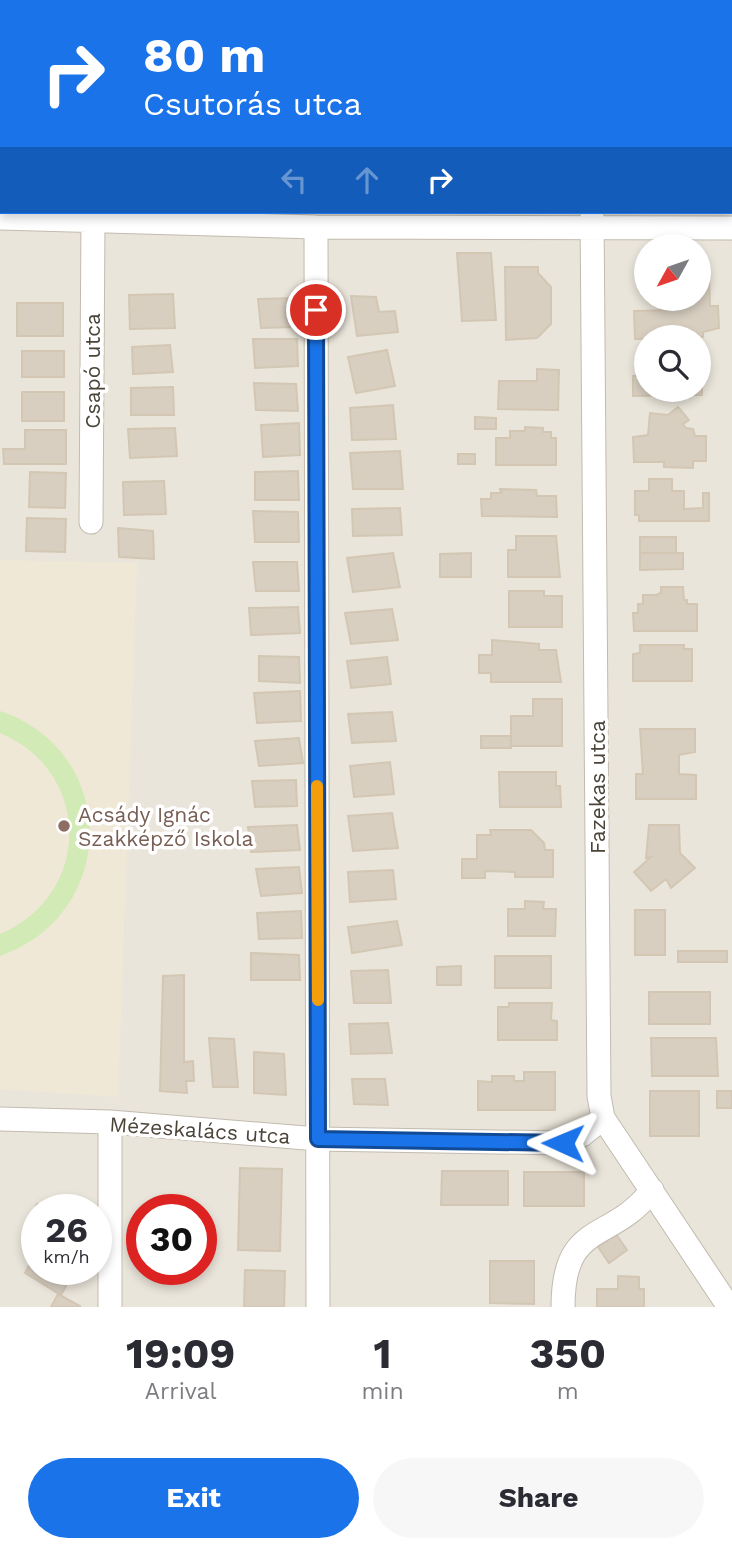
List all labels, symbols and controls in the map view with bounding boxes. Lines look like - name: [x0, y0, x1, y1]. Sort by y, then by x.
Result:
- text: 80 m: [143, 26, 265, 84]
- icon: right: [28, 28, 119, 119]
- text: Csutorás utca: [143, 85, 362, 123]
- icon: left: [275, 161, 313, 199]
- icon: ahead: [348, 161, 386, 199]
- icon: right: [421, 161, 459, 199]
- north arrow: [634, 234, 710, 312]
- map controls: [634, 234, 711, 402]
- pin: [286, 280, 346, 340]
- icon: arrive: [297, 291, 335, 329]
- street label: Csapó utca: [80, 313, 105, 429]
- button: search: [634, 325, 711, 402]
- street label: Fazekas utca: [585, 720, 610, 854]
- place label: Acsády Ignác Szakképző Iskola: [78, 802, 253, 851]
- marker: Acsády Ignác Szakképző Iskola: [56, 818, 72, 834]
- position arrow: [526, 1106, 600, 1180]
- street label: Mézeskalács utca: [109, 1111, 291, 1149]
- speed limit sign: 30: [126, 1194, 217, 1285]
- text: 26: [45, 1209, 88, 1251]
- text: km/h: [43, 1246, 90, 1267]
- text: 19:09: [126, 1329, 236, 1378]
- text: 1: [373, 1329, 392, 1378]
- text: 350: [530, 1329, 606, 1378]
- text: Arrival: [145, 1378, 217, 1405]
- text: min: [361, 1378, 404, 1405]
- text: m: [557, 1378, 579, 1405]
- button: Exit: [28, 1458, 359, 1538]
- button: Share: [373, 1458, 704, 1538]

